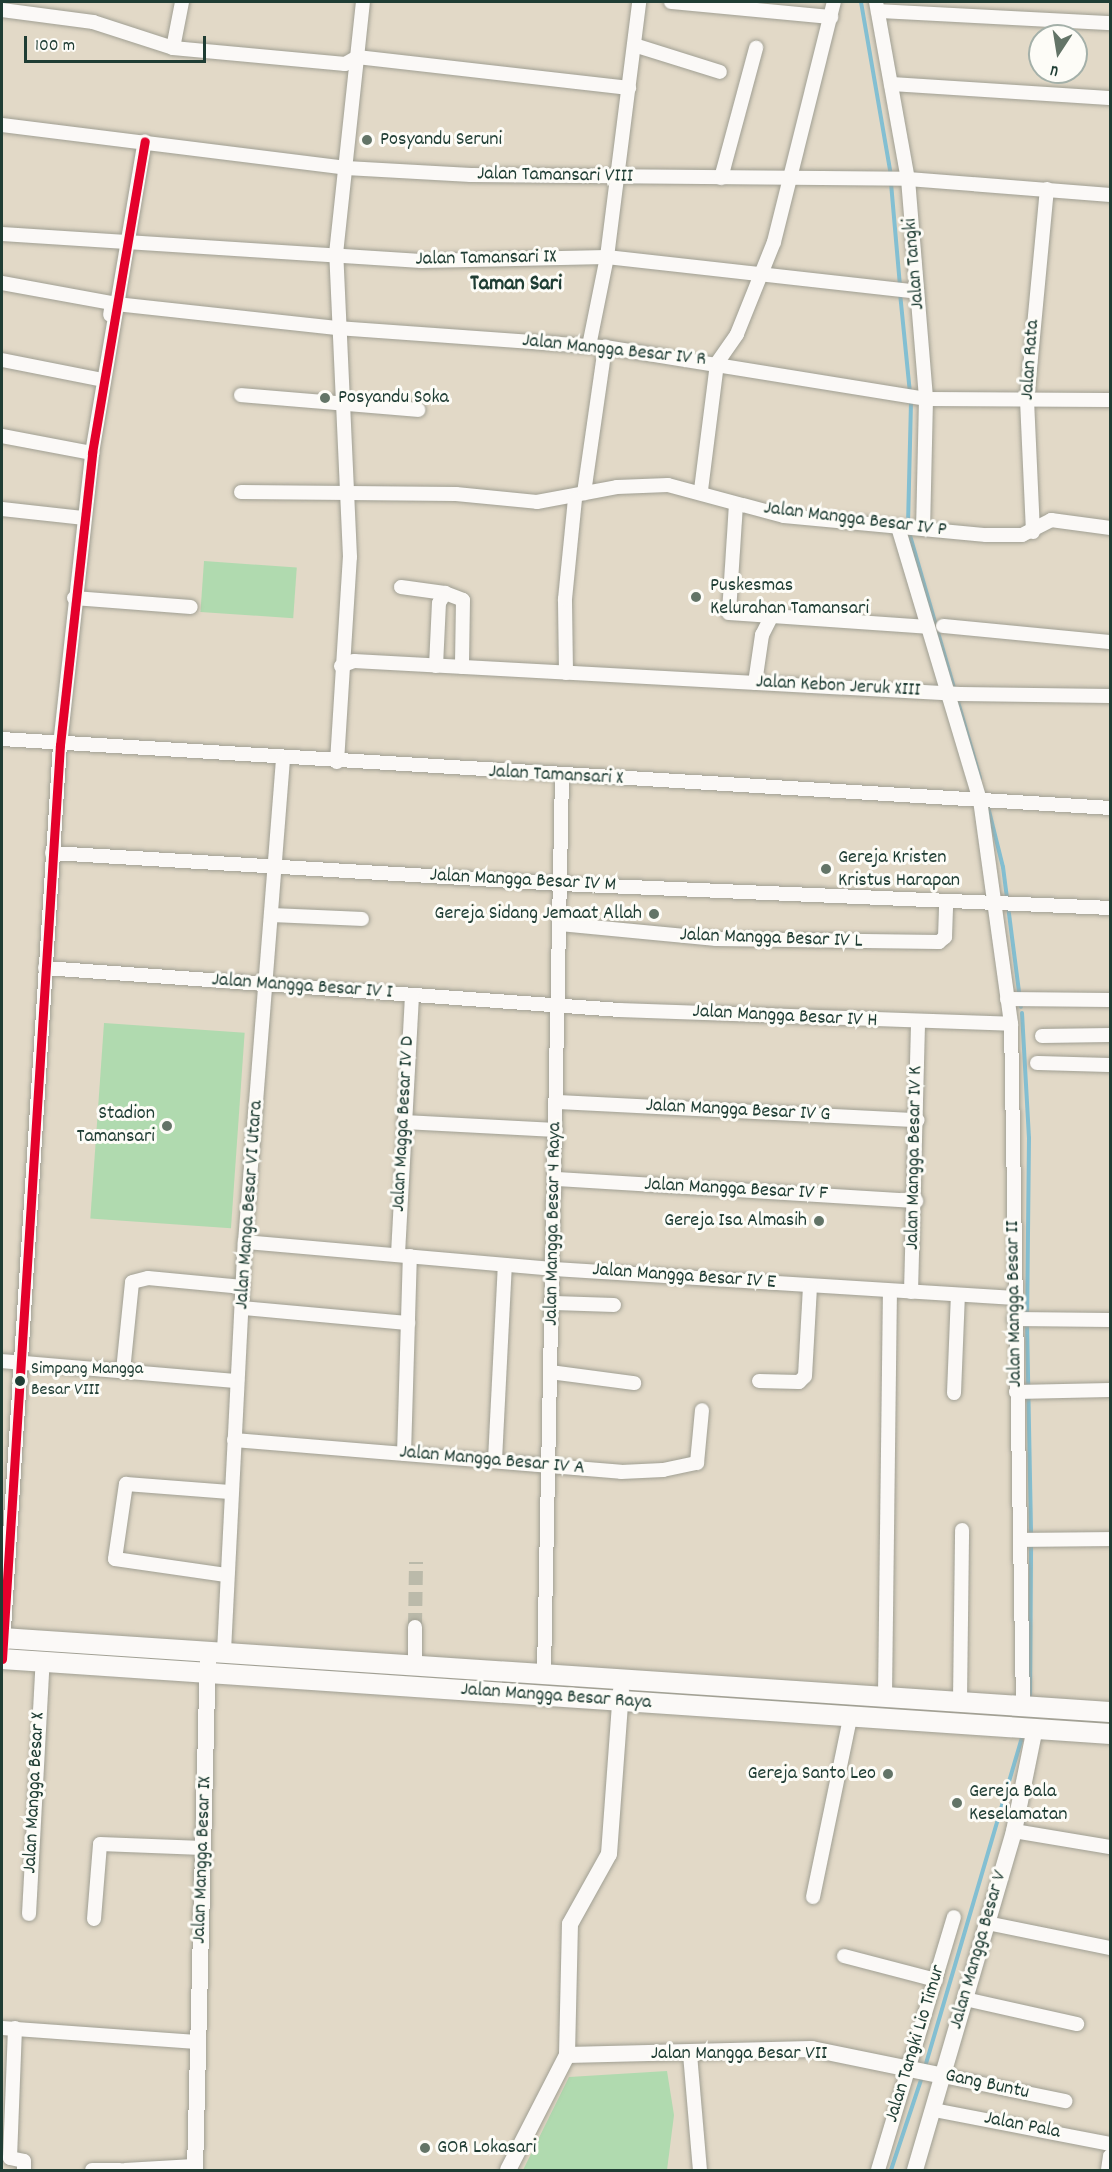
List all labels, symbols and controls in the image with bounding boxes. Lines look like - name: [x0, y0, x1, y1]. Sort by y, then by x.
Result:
- scale bar: [27, 24, 208, 62]
- north arrow: [1028, 24, 1088, 84]
- text: 100 m: [35, 34, 75, 59]
- text: U: [1048, 58, 1061, 82]
- place label: Posyandu Seruni: [380, 128, 502, 152]
- marker: Posyandu Seruni: [358, 131, 376, 149]
- street label: Jalan Tamansari VIII: [477, 163, 633, 189]
- street label: Jalan Tangki: [899, 217, 931, 311]
- street label: Jalan Tamansari IX: [415, 246, 557, 272]
- district label: Taman Sari: [470, 272, 562, 298]
- street label: Jalan Rata: [1016, 319, 1046, 401]
- street label: Jalan Mangga Besar IV R: [521, 329, 707, 373]
- place label: Posyandu Soka: [338, 386, 449, 410]
- marker: Posyandu Soka: [316, 389, 334, 407]
- street label: Jalan Mangga Besar IV P: [762, 497, 948, 543]
- place label: Puskesmas Kelurahan Tamansari: [710, 574, 869, 621]
- marker: Puskesmas Kelurahan Tamansari: [687, 588, 705, 606]
- street label: Jalan Kebon Jeruk XIII: [755, 671, 921, 703]
- street label: Jalan Tamansari X: [488, 760, 624, 792]
- place label: Gereja Kristen Kristus Harapan: [838, 846, 960, 893]
- marker: Gereja Kristen Kristus Harapan: [819, 862, 833, 876]
- street label: Jalan Mangga Besar IV M: [429, 864, 617, 898]
- place label: Gereja Sidang Jemaat Allah: [434, 902, 642, 926]
- marker: Gereja Sidang Jemaat Allah: [647, 907, 661, 921]
- street label: Jalan Mangga Besar IV L: [679, 924, 863, 954]
- street label: Jalan Mangga Besar IV I: [211, 969, 393, 1005]
- street label: Jalan Mangga Besar IV H: [692, 1000, 878, 1034]
- street label: Jalan Magga Besar IV D: [387, 1035, 421, 1213]
- street label: Jalan Mangga Besar IV K: [901, 1066, 929, 1250]
- street label: Jalan Mangga Besar IV G: [645, 1094, 831, 1128]
- street label: Jalan Manga Besar VI Utara: [231, 1100, 269, 1310]
- place label: Stadion Tamansari: [76, 1102, 155, 1149]
- marker: Stadion Tamansari: [160, 1119, 174, 1133]
- street label: Jalan Mangga Besar 4 Raya: [540, 1122, 568, 1326]
- street label: Jalan Mangga Besar IV F: [644, 1173, 828, 1207]
- place label: Gereja Isa Almasih: [664, 1209, 807, 1233]
- marker: Gereja Isa Almasih: [812, 1214, 826, 1228]
- street label: Jalan Mangga Besar II: [1002, 1220, 1028, 1388]
- street label: Jalan Mangga Besar IV E: [591, 1259, 777, 1295]
- place label: Simpang Mangga Besar VIII: [31, 1360, 143, 1402]
- marker: Simpang Mangga Besar VIII: [14, 1375, 26, 1387]
- street label: Jalan Mangga Besar IV A: [398, 1441, 586, 1481]
- street label: Jalan Mangga Besar Raya: [460, 1678, 652, 1716]
- street label: Jalan Mangga Besar X: [19, 1712, 51, 1874]
- place label: Gereja Santo Leo: [748, 1762, 876, 1786]
- marker: Gereja Santo Leo: [881, 1767, 895, 1781]
- street label: Jalan Mangga Besar IX: [188, 1776, 218, 1944]
- place label: Gereja Bala Keselamatan: [969, 1780, 1068, 1827]
- marker: Gereja Bala Keselamatan: [950, 1796, 964, 1810]
- street label: Jalan Mangga Besar V: [945, 1868, 1013, 2032]
- street label: Jalan Tangki Lio Timur: [881, 1962, 951, 2126]
- street label: Jalan Mangga Besar VII: [651, 2042, 827, 2066]
- street label: Gang Buntu: [943, 2064, 1031, 2106]
- street label: Jalan Pala: [982, 2107, 1062, 2145]
- place label: GOR Lokasari: [437, 2136, 536, 2160]
- marker: GOR Lokasari: [418, 2141, 432, 2155]

